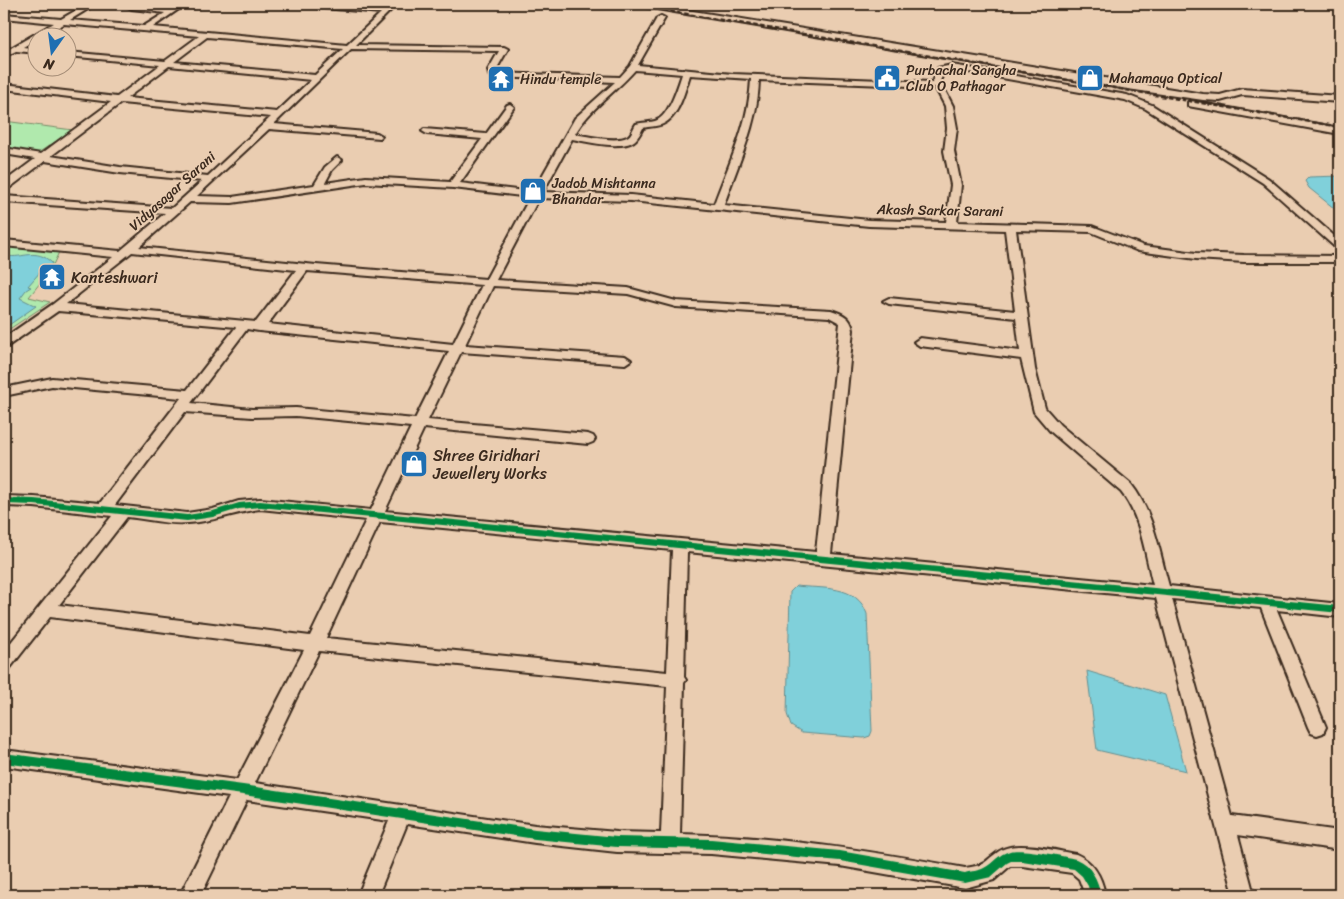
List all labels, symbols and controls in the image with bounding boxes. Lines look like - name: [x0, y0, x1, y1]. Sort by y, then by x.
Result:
- north arrow: [28, 28, 78, 78]
- text: N: [41, 51, 58, 78]
- place label: Purbachal Sangha Club O Pathagar: [906, 58, 1017, 99]
- public building icon: Purbachal Sangha Club O Pathagar: [872, 63, 902, 93]
- shop icon: Mahamaya Optical: [1075, 63, 1105, 93]
- temple icon: Hindu temple: [486, 64, 516, 94]
- place label: Mahamaya Optical: [1109, 66, 1223, 91]
- place label: Hindu temple: [520, 67, 602, 92]
- street label: Vidyasagar Sarani: [123, 144, 222, 237]
- place label: Jadob Mishtanna Bhandar: [551, 171, 656, 212]
- shop icon: Jadob Mishtanna Bhandar: [518, 176, 548, 206]
- street label: Akash Sarkar Sarani: [876, 197, 1005, 224]
- temple icon: Kanteshwari: [37, 262, 67, 292]
- place label: Kanteshwari: [71, 263, 158, 292]
- place label: Shree Giridhari Jewellery Works: [432, 441, 547, 488]
- shop icon: Shree Giridhari Jewellery Works: [399, 449, 429, 479]

